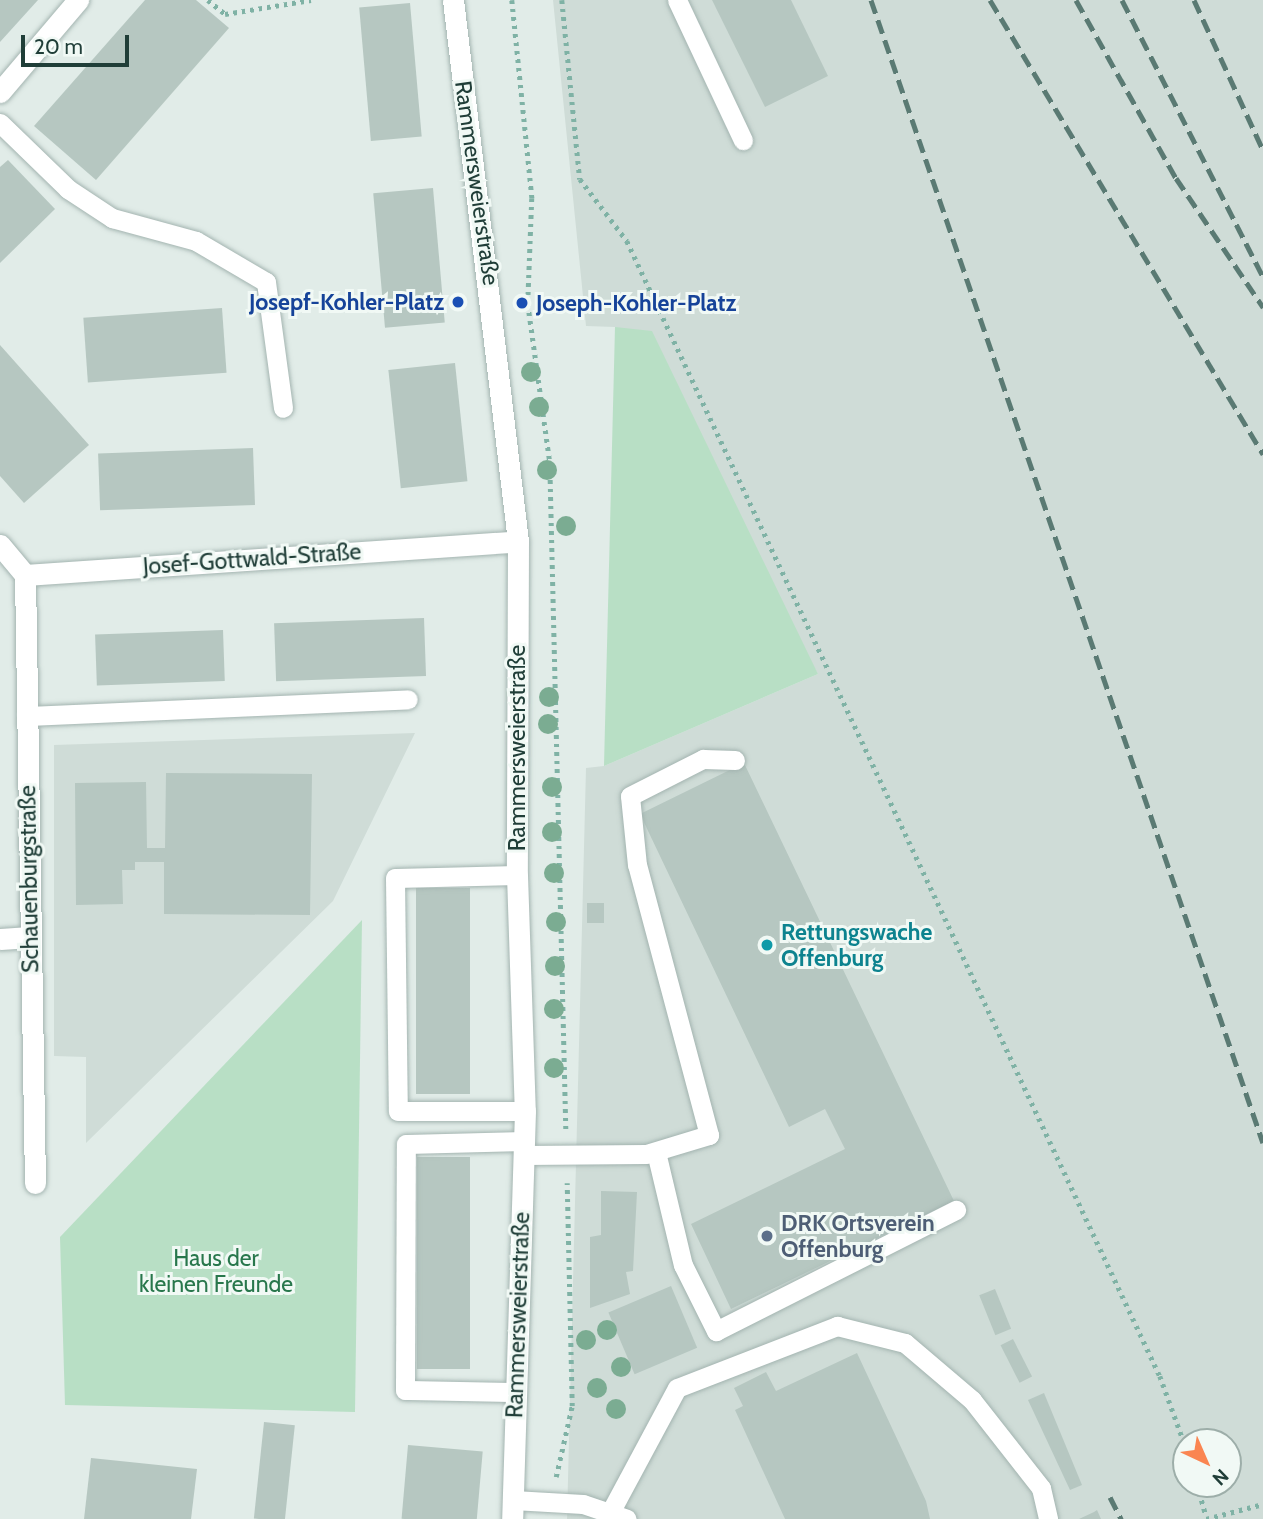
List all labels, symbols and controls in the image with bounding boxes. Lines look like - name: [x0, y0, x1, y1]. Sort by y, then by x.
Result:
- scale bar: [24, 21, 133, 65]
- text: 20 m: [34, 34, 83, 59]
- street label: Rammersweierstraße: [449, 79, 505, 287]
- place label: Josepf-Kohler-Platz: [249, 288, 444, 316]
- place label: Joseph-Kohler-Platz: [536, 289, 736, 317]
- marker: Josepf-Kohler-Platz: [450, 294, 466, 310]
- marker: Joseph-Kohler-Platz: [514, 295, 530, 311]
- street label: Josef-Gottwald-Straße: [142, 538, 362, 580]
- street label: Rammersweierstraße: [503, 645, 531, 851]
- street label: Schauenburgstraße: [14, 785, 44, 973]
- place label: Rettungswache Offenburg: [781, 918, 932, 972]
- marker: Rettungswache Offenburg: [759, 937, 775, 953]
- place label: DRK Ortsverein Offenburg: [781, 1209, 935, 1263]
- street label: Rammersweierstraße: [501, 1211, 535, 1419]
- marker: DRK Ortsverein Offenburg: [759, 1228, 775, 1244]
- park label: Haus der kleinen Freunde: [139, 1244, 293, 1298]
- north arrow: [1172, 1428, 1242, 1498]
- text: N: [1208, 1464, 1233, 1490]

